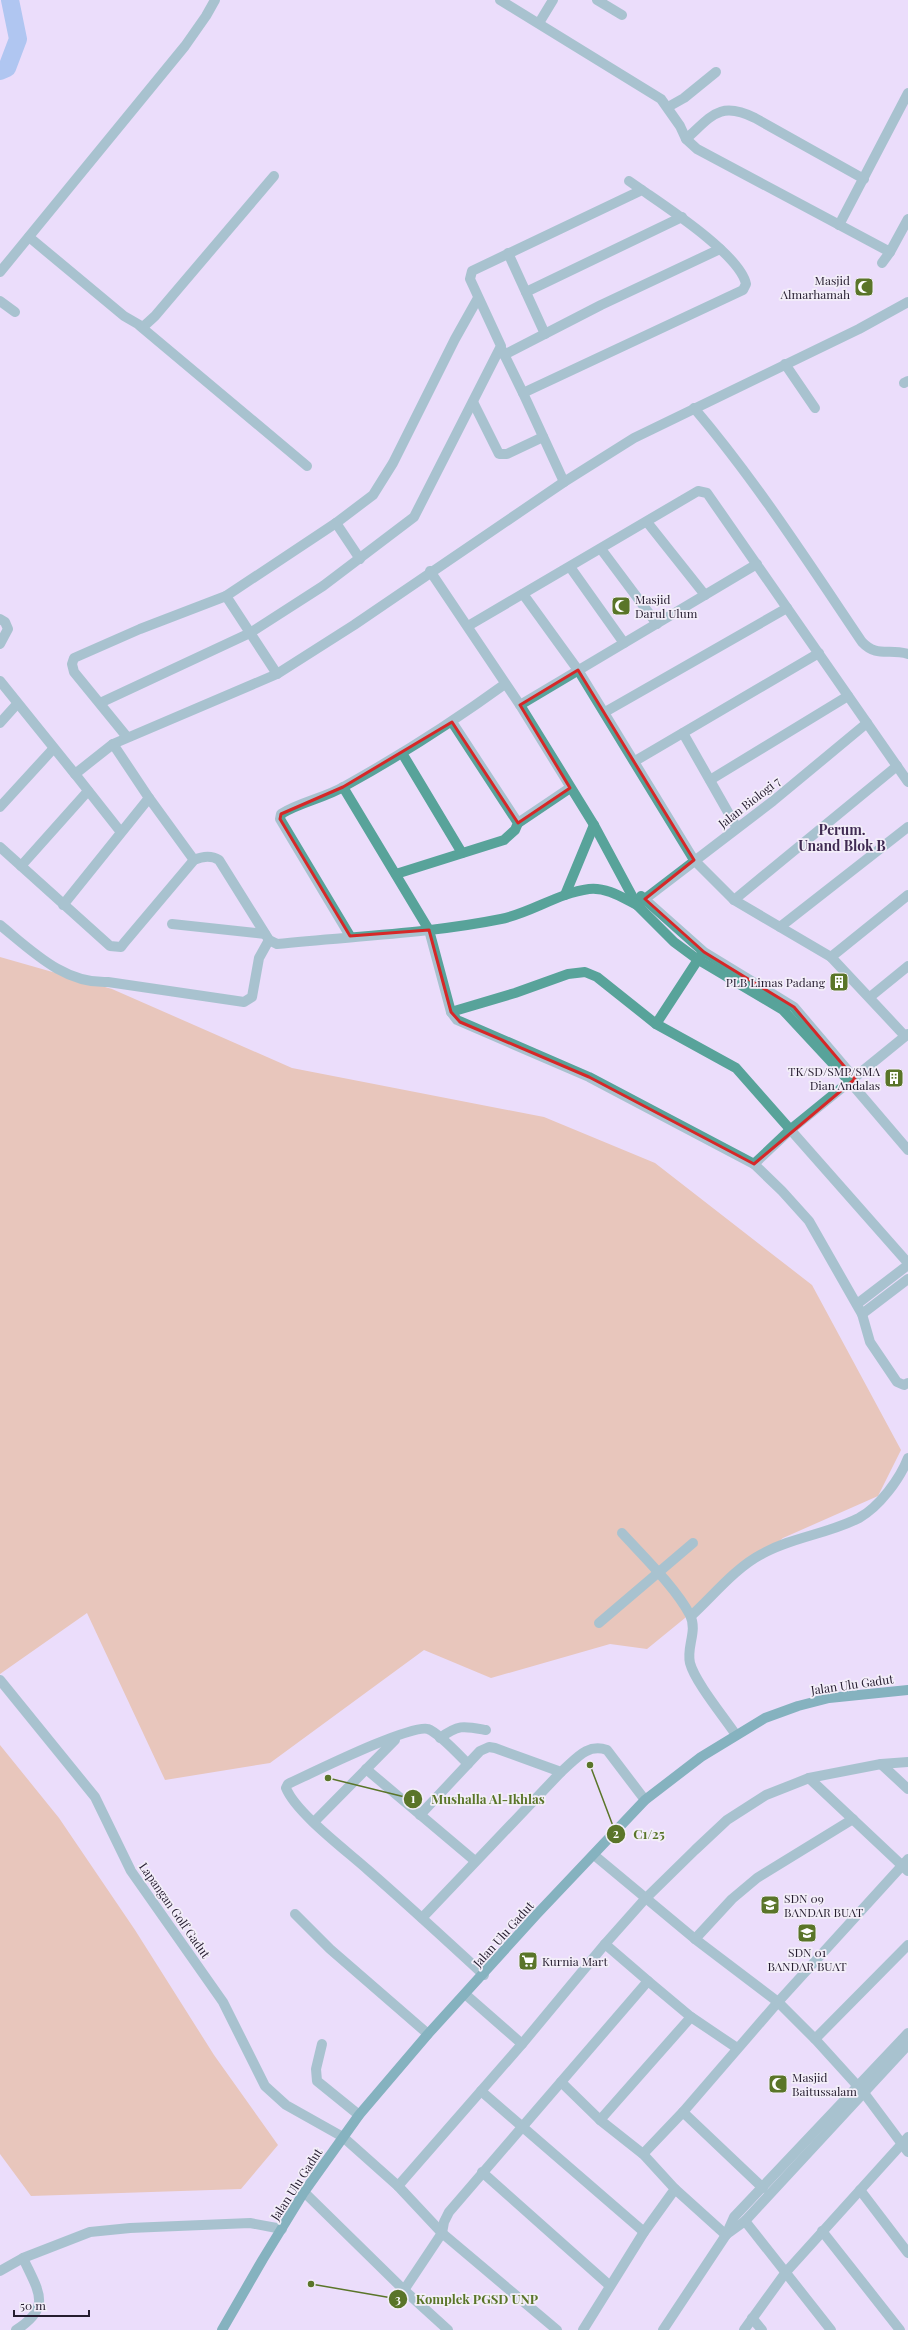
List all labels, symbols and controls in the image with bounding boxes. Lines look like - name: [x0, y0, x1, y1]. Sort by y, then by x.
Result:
- place label: Masjid Almarhamah: [780, 272, 850, 302]
- mosque icon: Masjid Almarhamah: [853, 276, 875, 298]
- place label: Masjid Darul Ulum: [635, 591, 698, 621]
- mosque icon: Masjid Darul Ulum: [610, 595, 632, 617]
- street label: Jalan Biologi 7: [714, 773, 783, 832]
- district label: Perum. Unand Blok B: [798, 820, 886, 855]
- building icon: PLB Limas Padang: [828, 971, 850, 993]
- place label: PLB Limas Padang: [726, 974, 826, 990]
- place label: TK/SD/SMP/SMA Dian Andalas: [788, 1063, 880, 1093]
- building icon: TK/SD/SMP/SMA Dian Andalas: [883, 1067, 905, 1089]
- street label: Jalan Ulu Gadut: [809, 1670, 895, 1698]
- callout: Mushalla Al-Ikhlas: [403, 1787, 553, 1812]
- text: 1: [411, 1790, 416, 1806]
- text: Mushalla Al-Ikhlas: [431, 1790, 545, 1807]
- callout: C1/25: [606, 1822, 673, 1847]
- text: 2: [613, 1825, 619, 1841]
- text: C1/25: [633, 1825, 665, 1842]
- street label: Lapangan Golf Gadut: [136, 1859, 214, 1962]
- place label: SDN 09 BANDAR BUAT: [784, 1890, 864, 1920]
- school or university icon: SDN 09 BANDAR BUAT: [759, 1894, 781, 1916]
- street label: Jalan Ulu Gadut: [469, 1897, 537, 1971]
- school or university icon: SDN 01 BANDAR BUAT: [796, 1922, 818, 1944]
- place label: SDN 01 BANDAR BUAT: [767, 1944, 847, 1974]
- supermarket icon: Kurnia Mart: [517, 1950, 539, 1972]
- place label: Kurnia Mart: [542, 1953, 608, 1969]
- place label: Masjid Baitussalam: [792, 2069, 857, 2099]
- mosque icon: Masjid Baitussalam: [767, 2073, 789, 2095]
- street label: Jalan Ulu Gadut: [266, 2144, 326, 2224]
- callout: Komplek PGSD UNP: [388, 2287, 546, 2312]
- text: Komplek PGSD UNP: [416, 2290, 539, 2307]
- text: 3: [395, 2291, 401, 2307]
- scale bar: [14, 2292, 89, 2318]
- text: 50 m: [20, 2297, 46, 2313]

